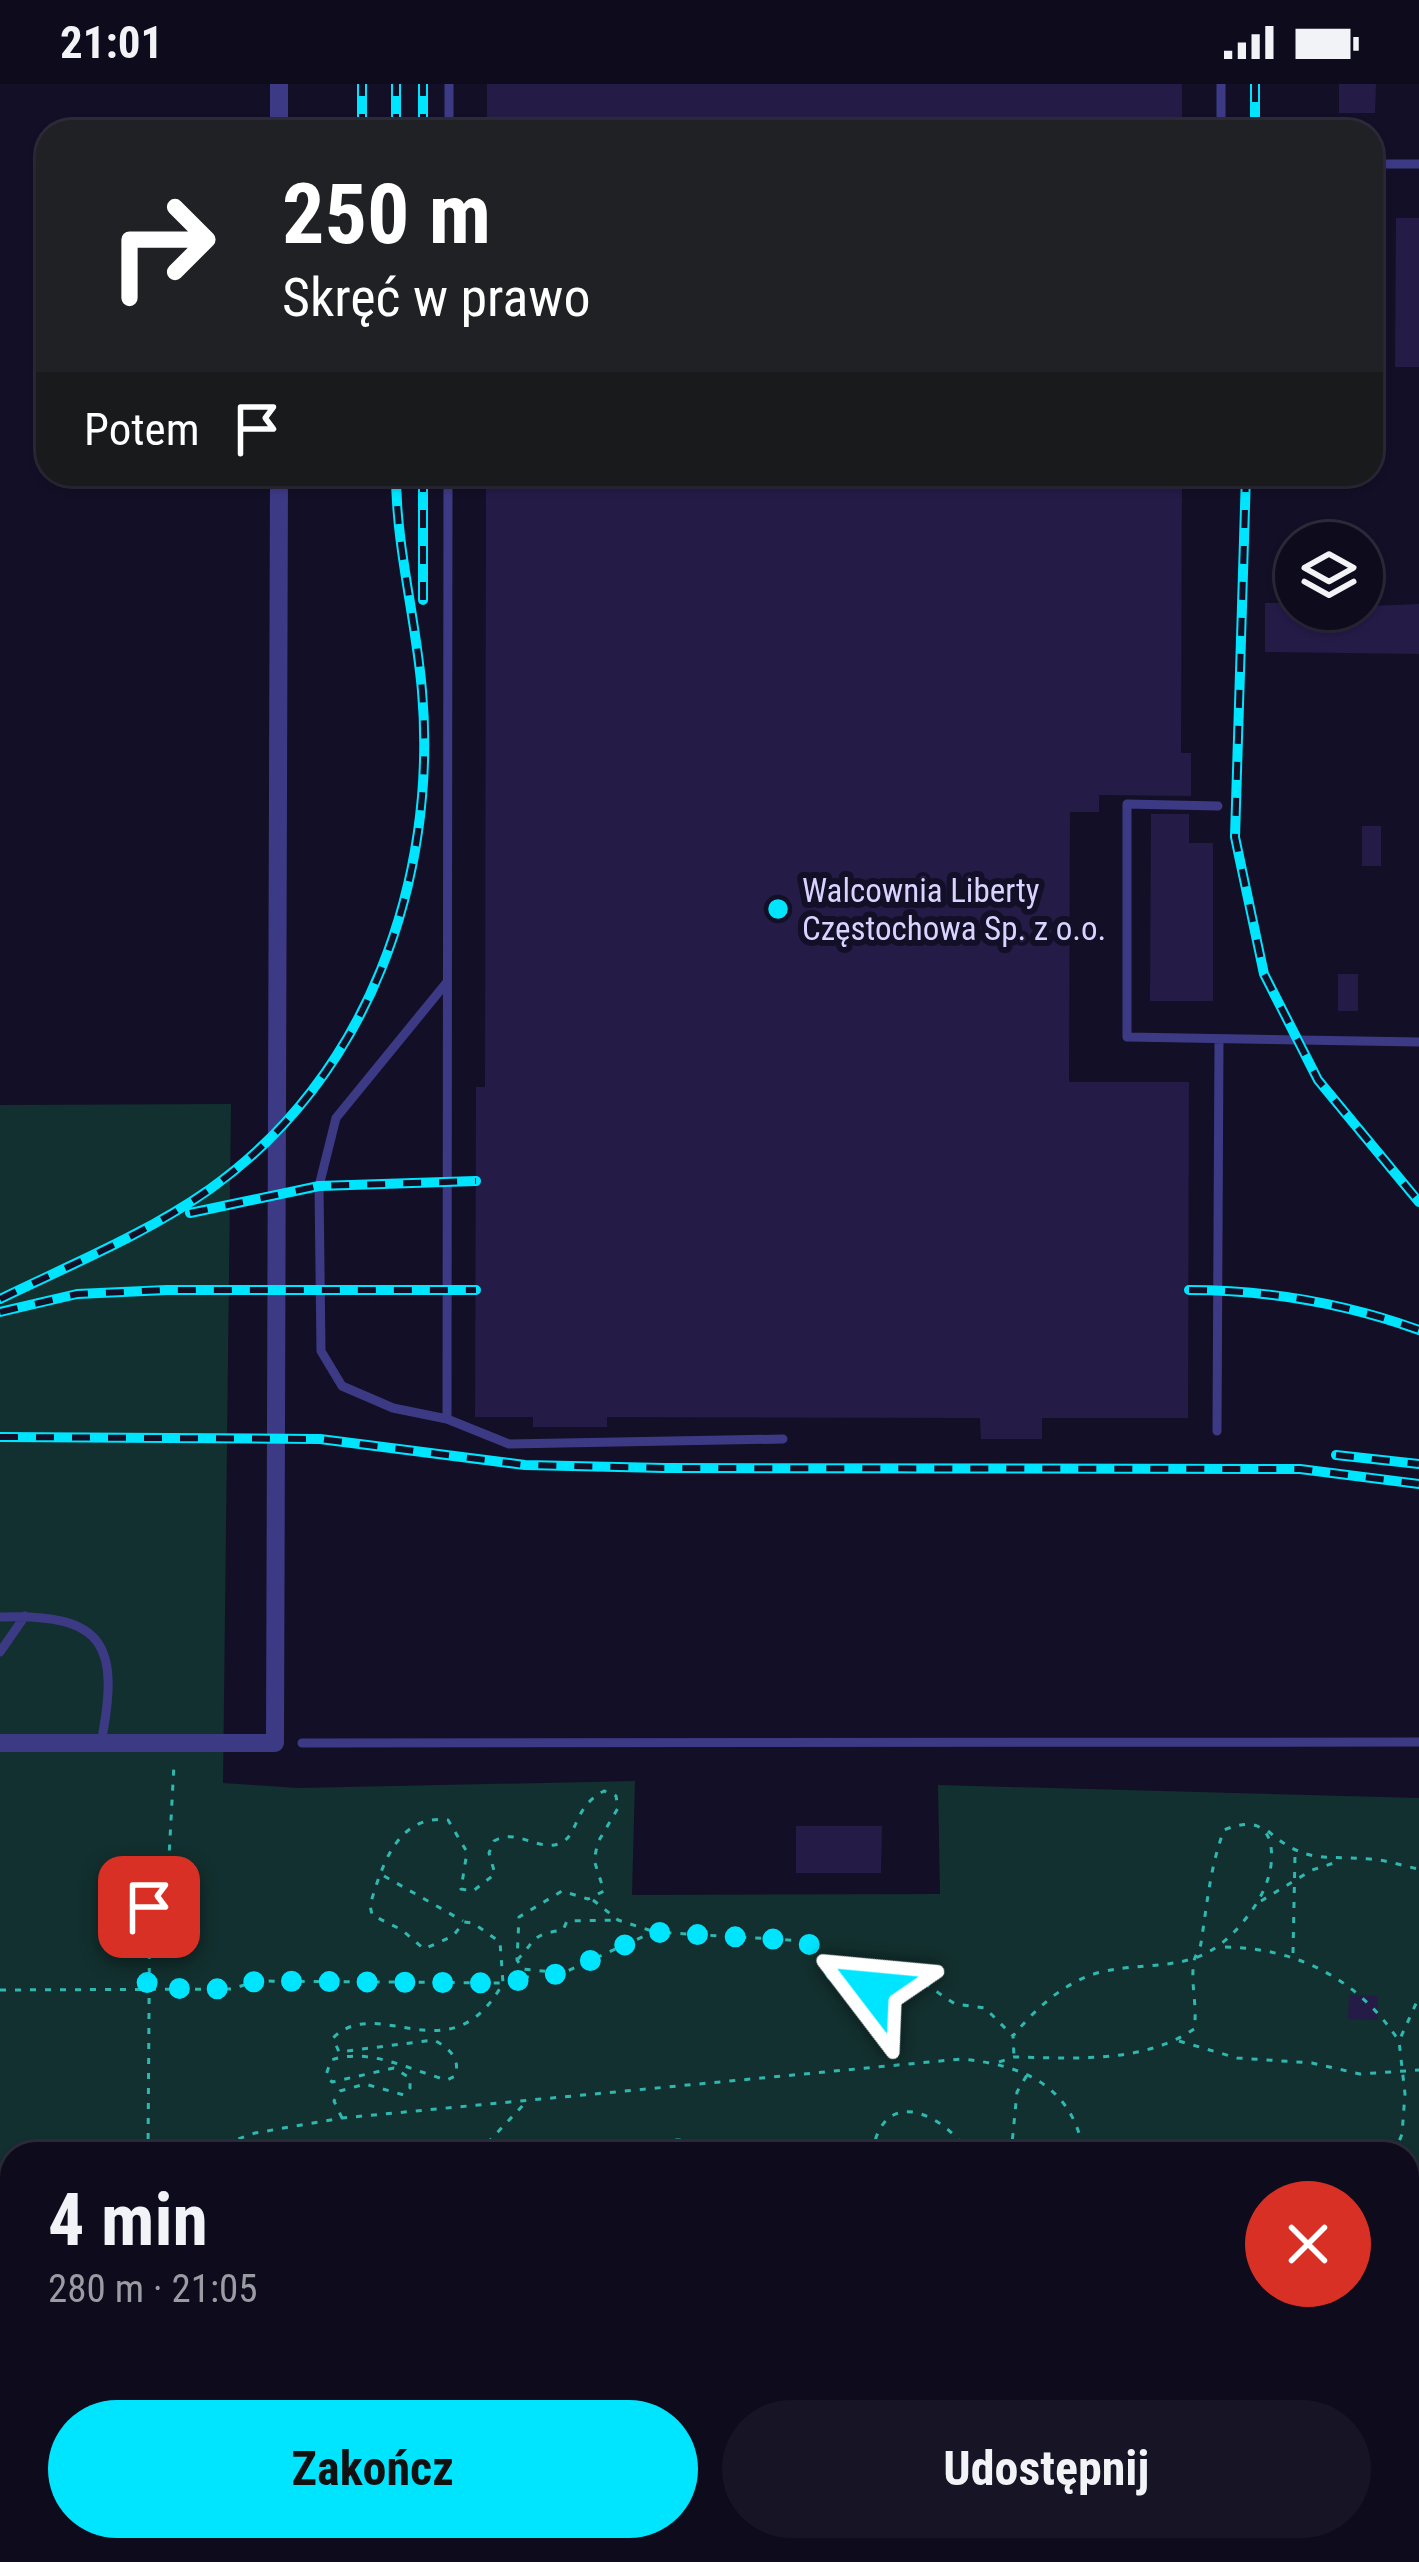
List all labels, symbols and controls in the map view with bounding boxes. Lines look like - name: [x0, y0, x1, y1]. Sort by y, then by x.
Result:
- text: 21:01: [60, 16, 163, 69]
- text: 250 m: [282, 165, 491, 264]
- icon: right: [84, 168, 240, 324]
- text: Skręć w prawo: [282, 266, 591, 329]
- icon: arrive: [224, 396, 290, 462]
- text: Potem: [84, 403, 200, 456]
- map controls: [1275, 522, 1383, 630]
- button: layers: [1275, 522, 1383, 630]
- place label: Walcownia Liberty Częstochowa Sp. z o.o.: [802, 871, 1106, 948]
- marker: Walcownia Liberty Częstochowa Sp. z o.o.: [765, 896, 791, 922]
- pin: [98, 1856, 200, 1958]
- icon: arrive: [116, 1874, 182, 1940]
- position arrow: [809, 1925, 935, 2051]
- text: 4 min: [48, 2178, 208, 2263]
- button: close: [1245, 2181, 1371, 2307]
- text: 280 m · 21:05: [48, 2266, 258, 2312]
- button: Zakończ: [48, 2400, 698, 2538]
- button: Udostępnij: [722, 2400, 1371, 2538]

